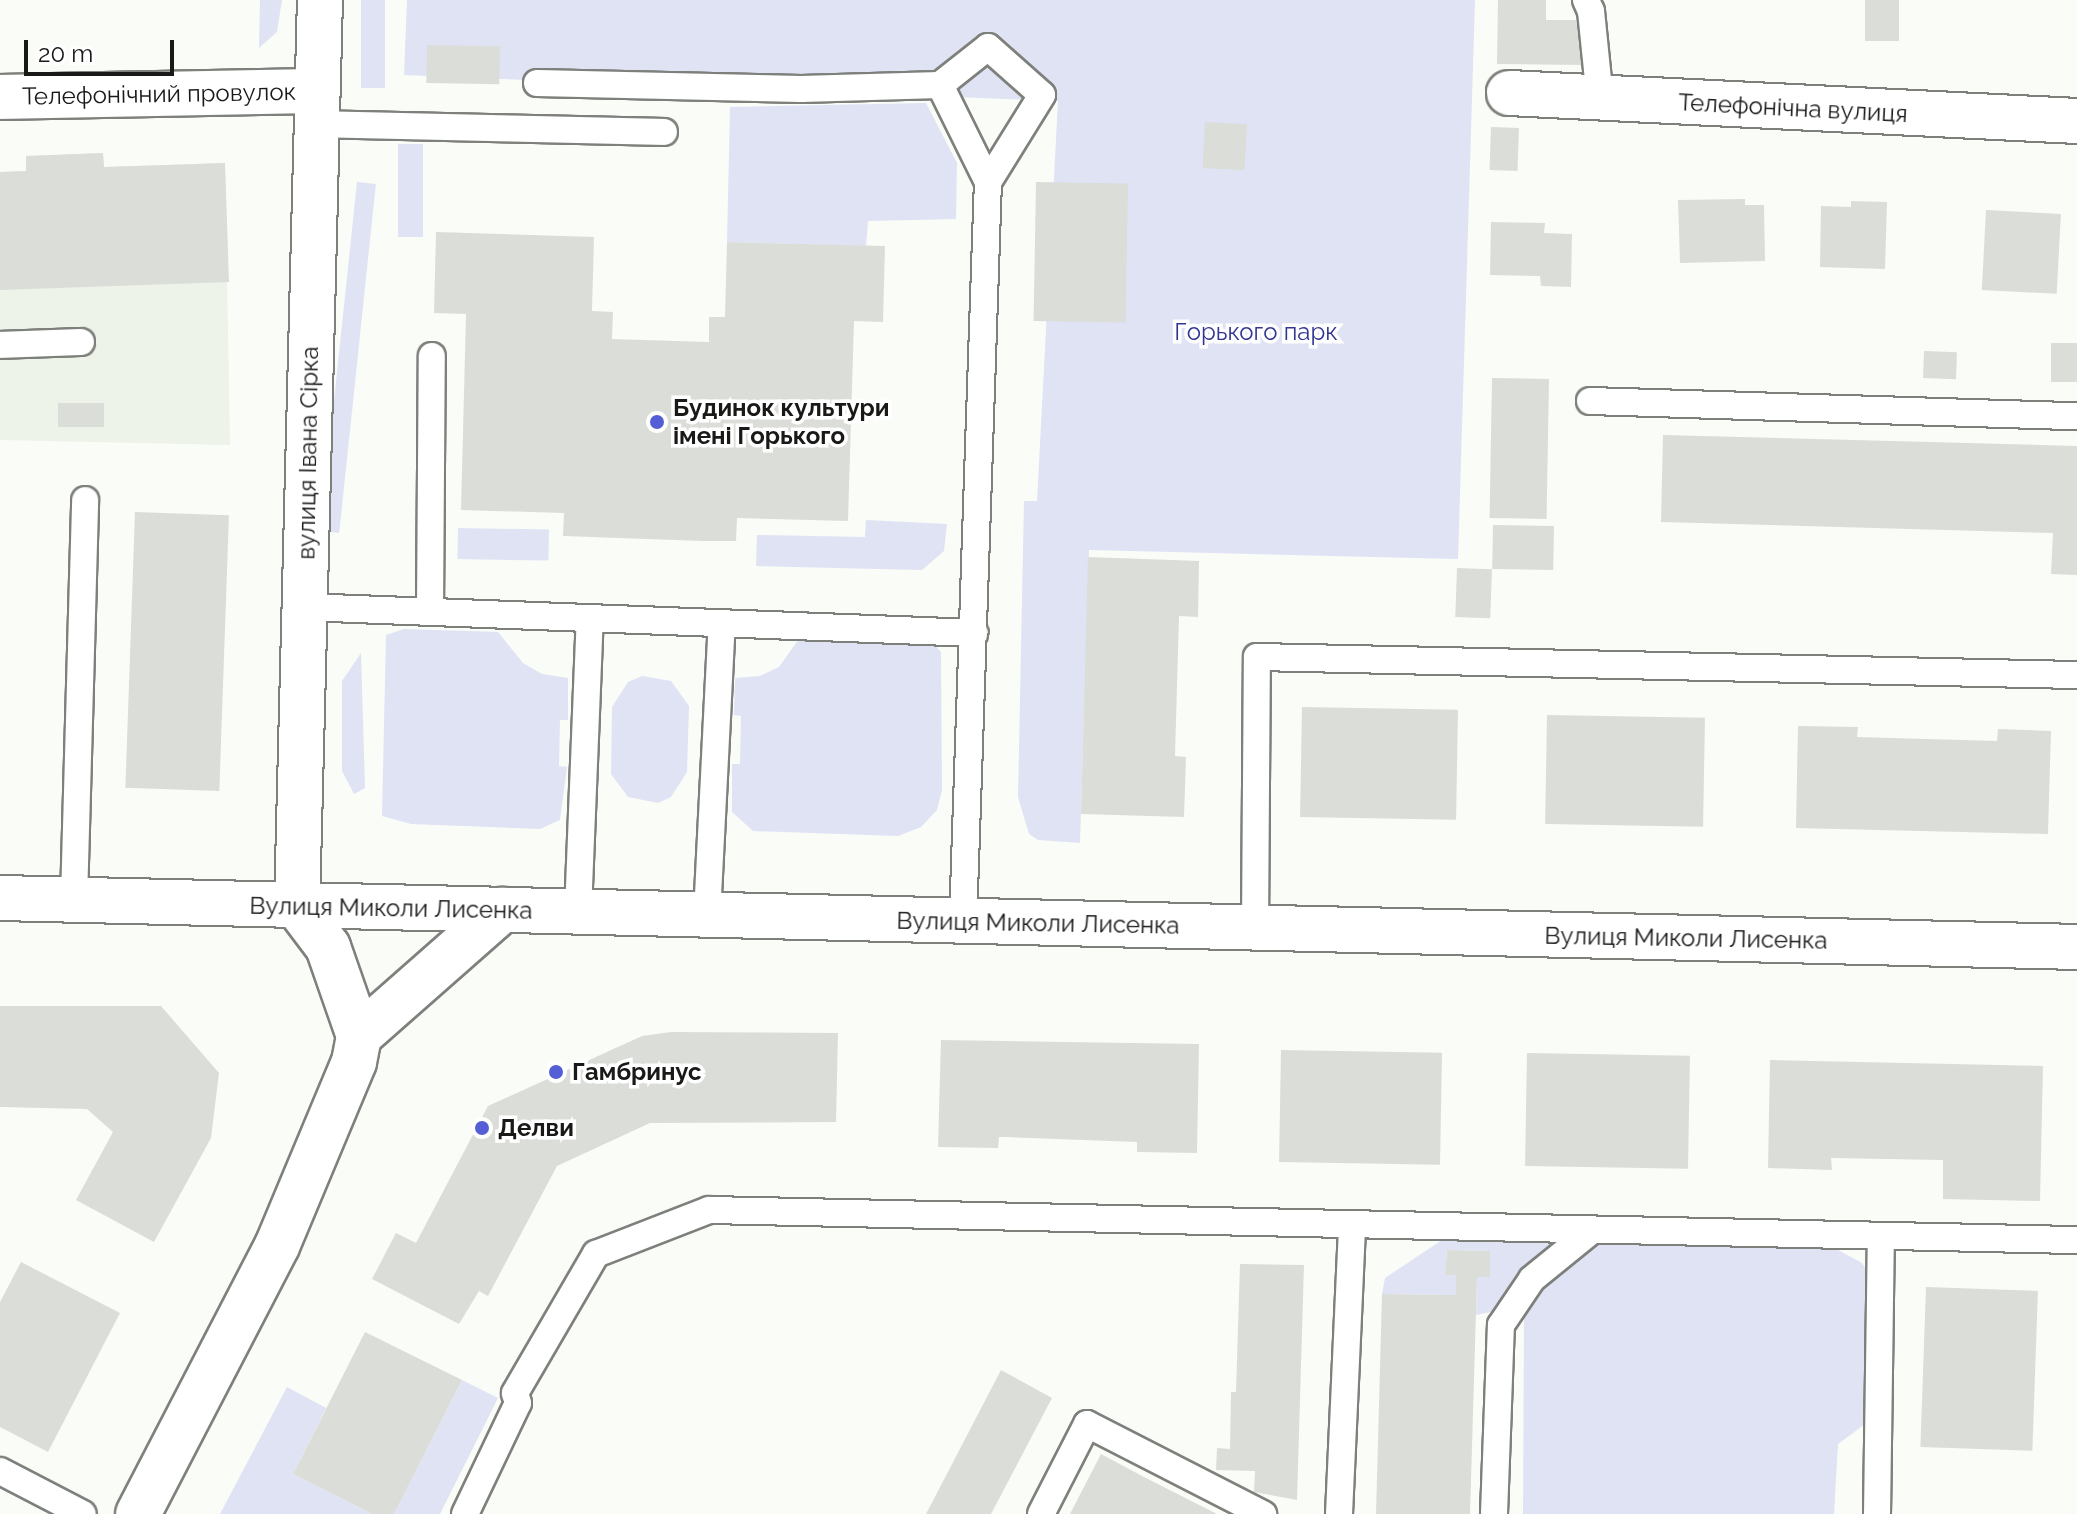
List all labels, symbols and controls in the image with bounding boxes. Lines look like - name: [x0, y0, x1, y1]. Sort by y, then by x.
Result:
- scale bar: [28, 24, 178, 74]
- text: 20 m: [38, 39, 93, 68]
- street label: Телефонічний провулок: [22, 77, 296, 111]
- street label: Телефонічна вулиця: [1678, 88, 1908, 128]
- park label: Горького парк: [1174, 318, 1338, 346]
- street label: вулиця Івана Сірка: [292, 346, 324, 560]
- place label: Будинок культури імені Горького: [673, 394, 890, 450]
- marker: Будинок культури імені Горького: [648, 413, 666, 431]
- street label: Вулиця Миколи Лисенка: [249, 891, 533, 925]
- street label: Вулиця Миколи Лисенка: [896, 906, 1180, 940]
- street label: Вулиця Миколи Лисенка: [1544, 921, 1828, 955]
- place label: Гамбринус: [572, 1058, 702, 1086]
- marker: Гамбринус: [547, 1063, 565, 1081]
- place label: Делви: [498, 1114, 574, 1142]
- marker: Делви: [473, 1119, 491, 1137]

